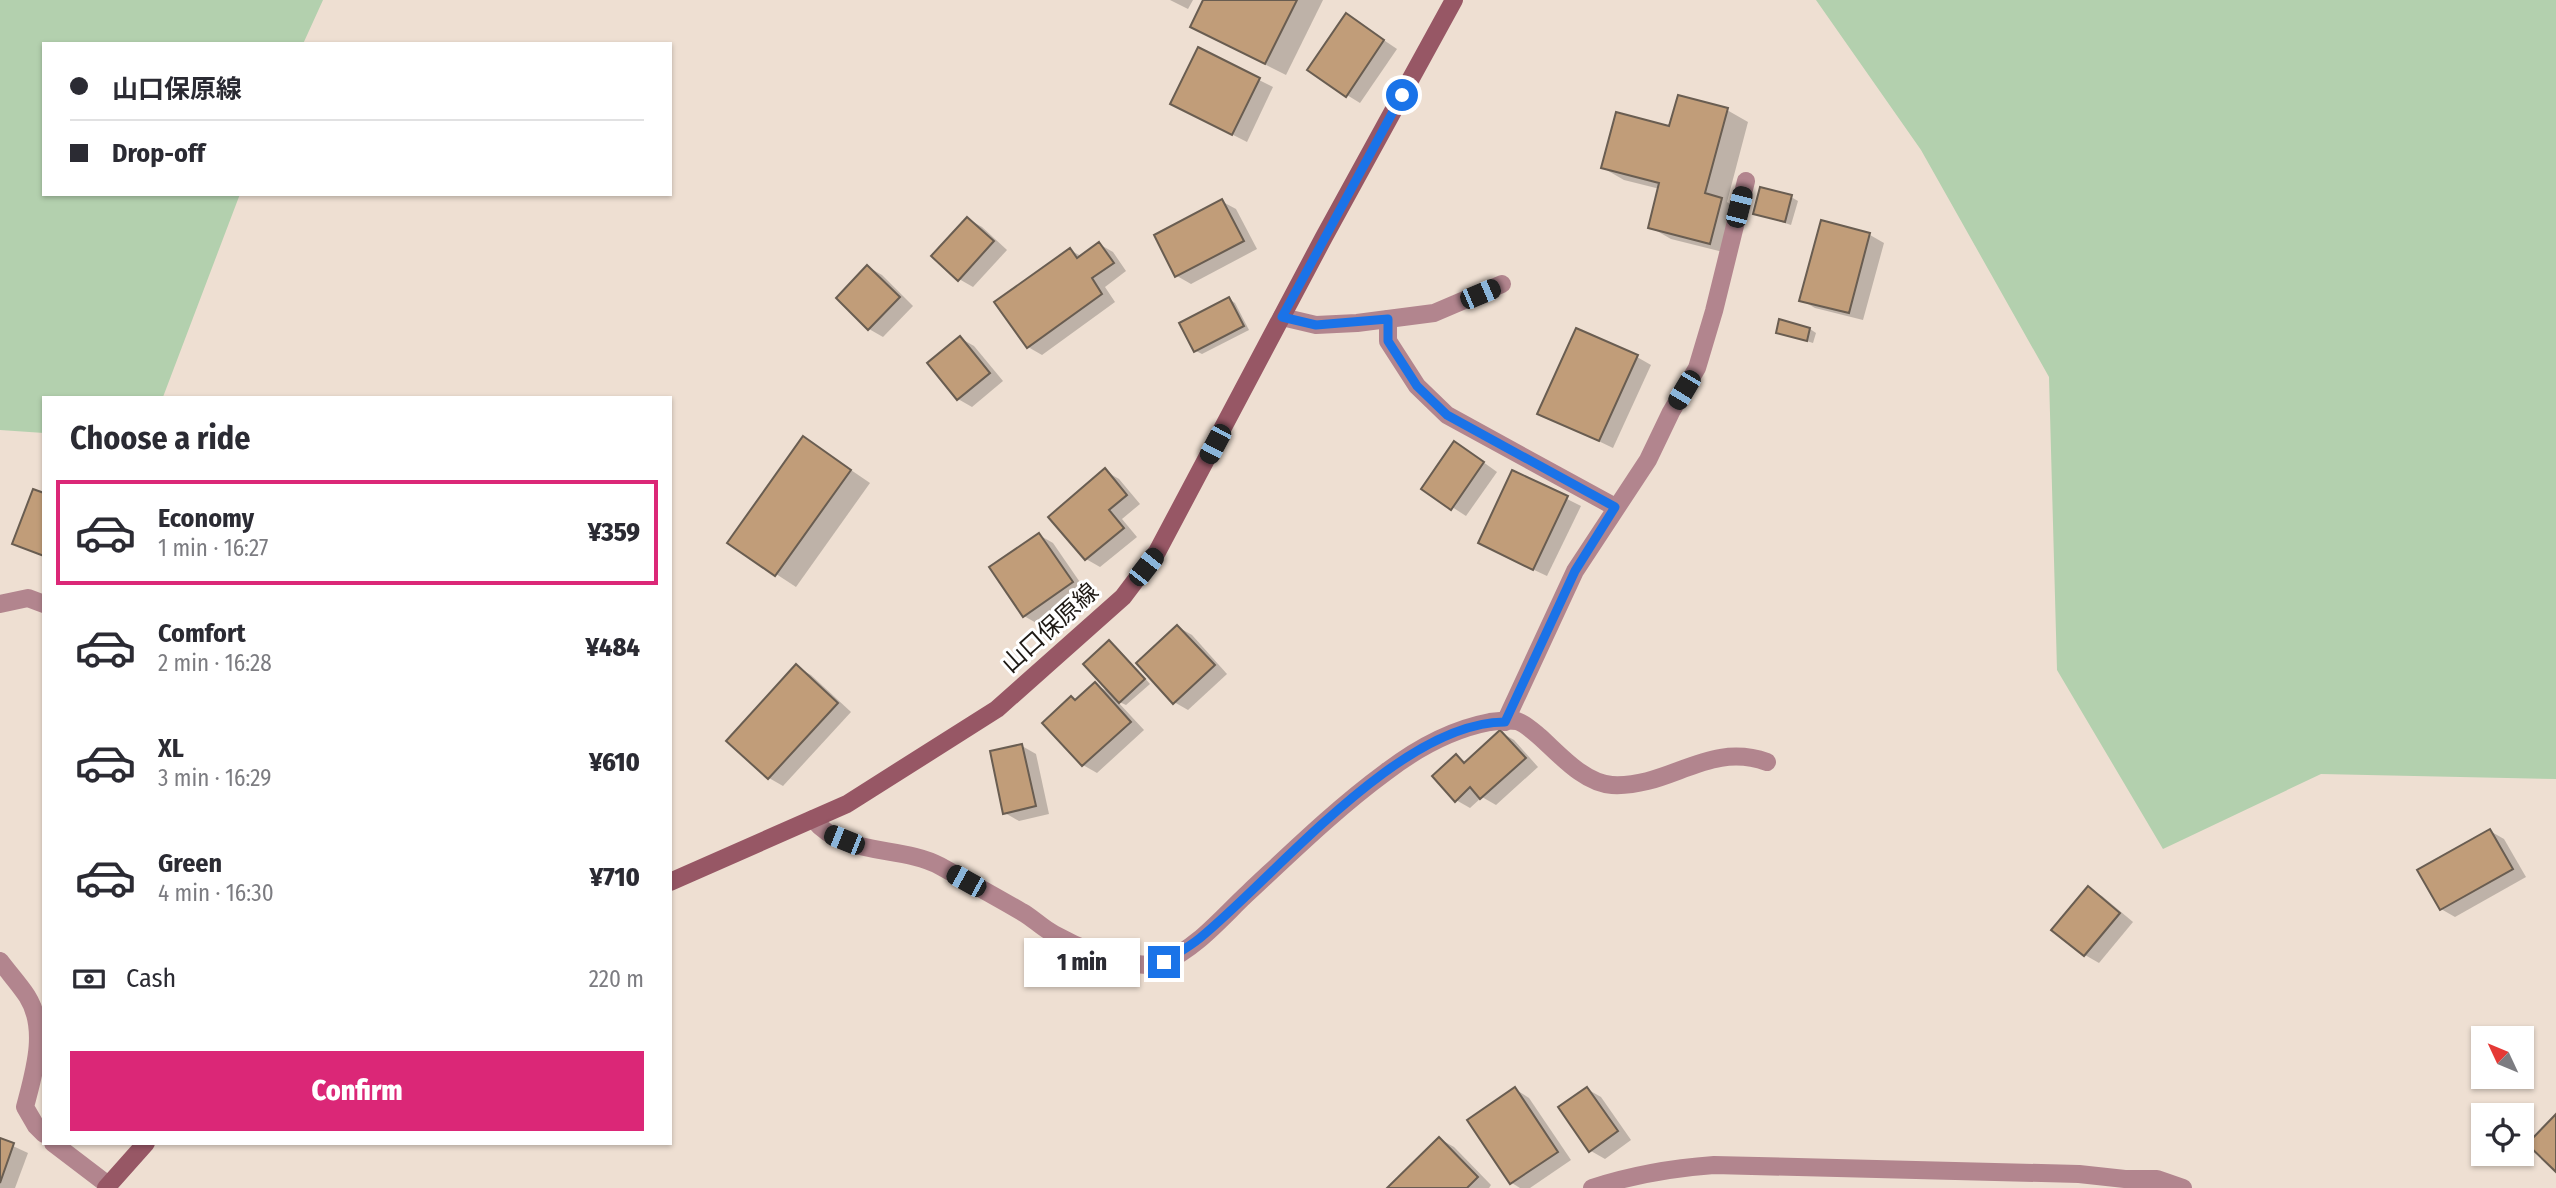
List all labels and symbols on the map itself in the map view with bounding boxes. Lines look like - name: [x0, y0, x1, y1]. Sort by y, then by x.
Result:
- route start: [1386, 79, 1418, 111]
- car: [1724, 184, 1755, 230]
- car: [1457, 276, 1504, 312]
- car: [1665, 367, 1704, 413]
- car: [1196, 421, 1235, 467]
- car: [1125, 544, 1168, 590]
- street label: 山口保原線: [996, 577, 1104, 679]
- car: [821, 822, 868, 858]
- car: [943, 862, 990, 900]
- callout: 1 min: [1024, 937, 1140, 986]
- route end: [1148, 946, 1180, 978]
- north arrow: [2471, 1026, 2534, 1088]

